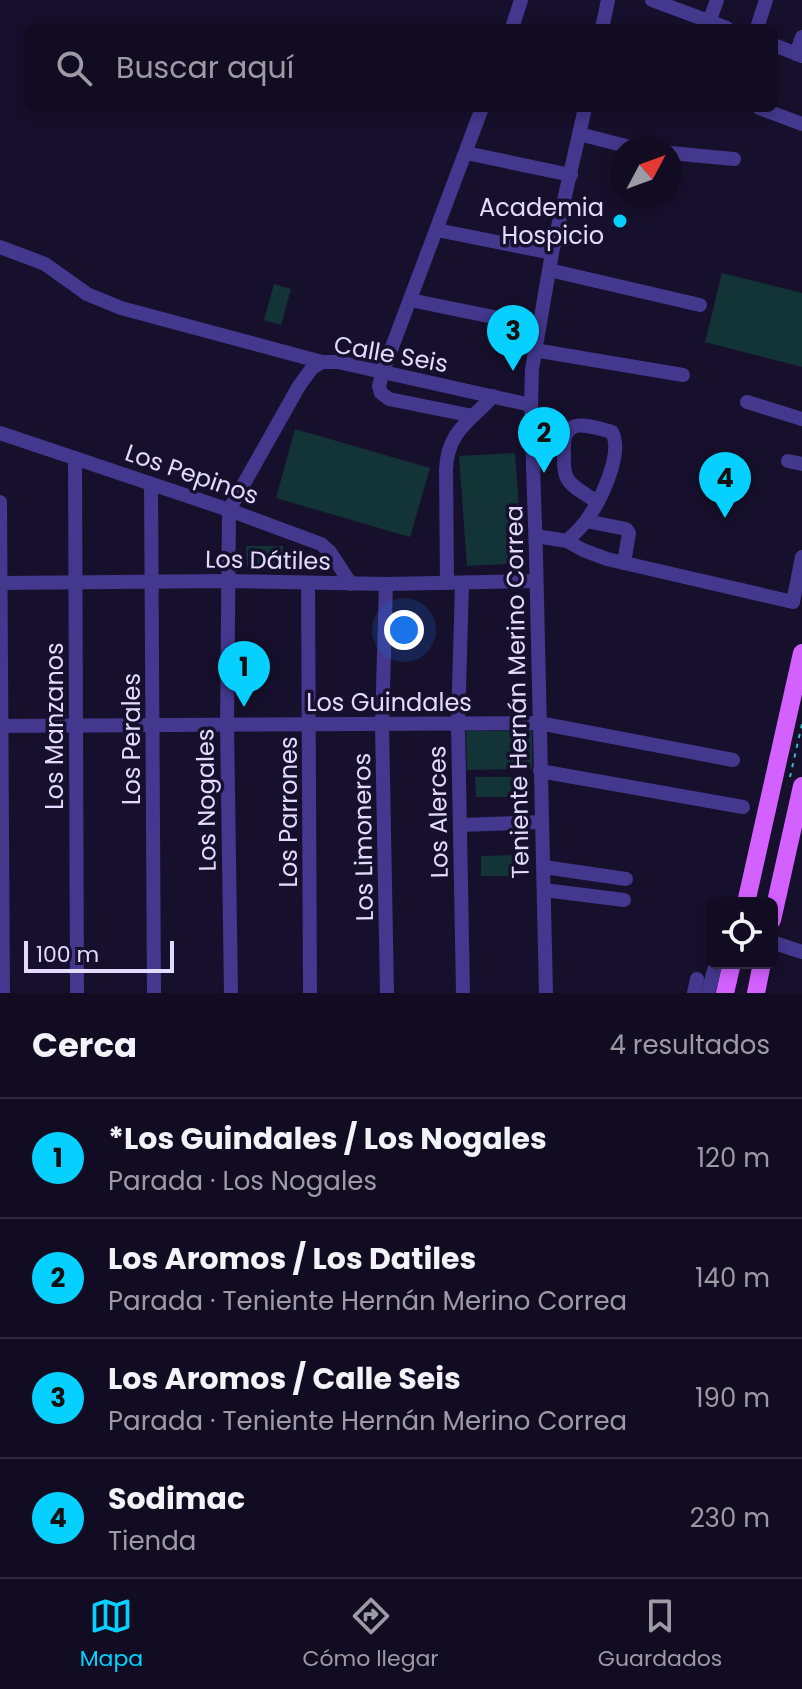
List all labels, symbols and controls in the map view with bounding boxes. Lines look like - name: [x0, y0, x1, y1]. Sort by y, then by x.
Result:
- search box: [24, 24, 778, 112]
- icon: search: [52, 46, 96, 90]
- text: Buscar aquí: [116, 46, 294, 89]
- north arrow: [610, 136, 682, 208]
- place label: Academia Hospicio: [479, 191, 604, 252]
- marker: Academia Hospicio: [611, 212, 629, 230]
- pin: 3: [487, 305, 539, 371]
- street label: Calle Seis: [331, 328, 451, 380]
- pin: 2: [518, 407, 570, 473]
- street label: Los Pepinos: [121, 436, 263, 512]
- pin: 4: [699, 452, 751, 518]
- street label: Teniente Hernán Merino Correa: [497, 505, 537, 879]
- street label: Los Dátiles: [205, 542, 331, 578]
- your location: [384, 610, 424, 650]
- pin: 1: [218, 641, 270, 707]
- street label: Los Manzanos: [38, 642, 71, 810]
- street label: Los Perales: [115, 673, 148, 805]
- street label: Los Guindales: [306, 686, 472, 719]
- street label: Los Nogales: [188, 728, 224, 872]
- street label: Los Parrones: [272, 737, 305, 887]
- street label: Los Alerces: [420, 745, 456, 879]
- street label: Los Limoneros: [345, 753, 381, 921]
- map controls: [706, 897, 778, 969]
- button: locate: [706, 897, 778, 969]
- scale bar: [24, 937, 174, 973]
- text: 100 m: [36, 939, 99, 970]
- text: Cerca: [32, 1021, 137, 1069]
- text: 4 resultados: [609, 1027, 770, 1063]
- text: *Los Guindales / Los Nogales: [108, 1117, 547, 1160]
- text: 1: [53, 1140, 63, 1176]
- text: 120 m: [697, 1140, 770, 1176]
- text: Parada · Los Nogales: [108, 1163, 377, 1199]
- text: Los Aromos / Los Datiles: [108, 1237, 476, 1280]
- text: 2: [51, 1260, 65, 1296]
- text: 140 m: [695, 1260, 770, 1296]
- text: Parada · Teniente Hernán Merino Correa: [108, 1283, 627, 1319]
- text: Los Aromos / Calle Seis: [108, 1357, 461, 1400]
- text: 3: [50, 1380, 66, 1416]
- text: 190 m: [695, 1380, 770, 1416]
- text: Parada · Teniente Hernán Merino Correa: [108, 1403, 627, 1439]
- text: Sodimac: [108, 1477, 245, 1520]
- text: 4: [49, 1500, 67, 1536]
- text: 230 m: [690, 1500, 770, 1536]
- text: Tienda: [108, 1523, 196, 1559]
- tab: Mapa: [80, 1594, 143, 1675]
- tab: Cómo llegar: [302, 1594, 439, 1675]
- tab: Guardados: [598, 1594, 722, 1675]

